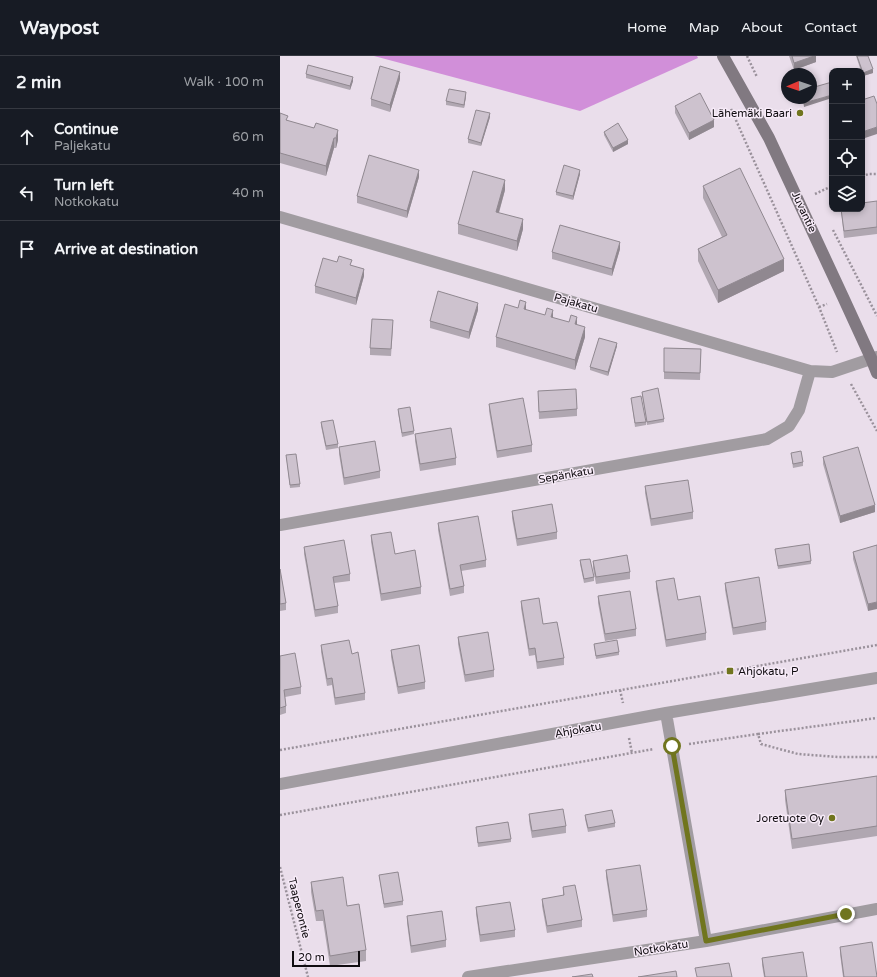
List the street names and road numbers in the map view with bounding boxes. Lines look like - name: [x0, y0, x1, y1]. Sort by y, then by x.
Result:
- street label: Juvantie: [789, 190, 819, 234]
- street label: Pajakatu: [553, 291, 599, 315]
- street label: Sepänkatu: [537, 464, 595, 486]
- street label: Ahjokatu: [554, 720, 602, 740]
- street label: Taaperontie: [285, 876, 313, 940]
- street label: Notkokatu: [633, 937, 689, 959]

